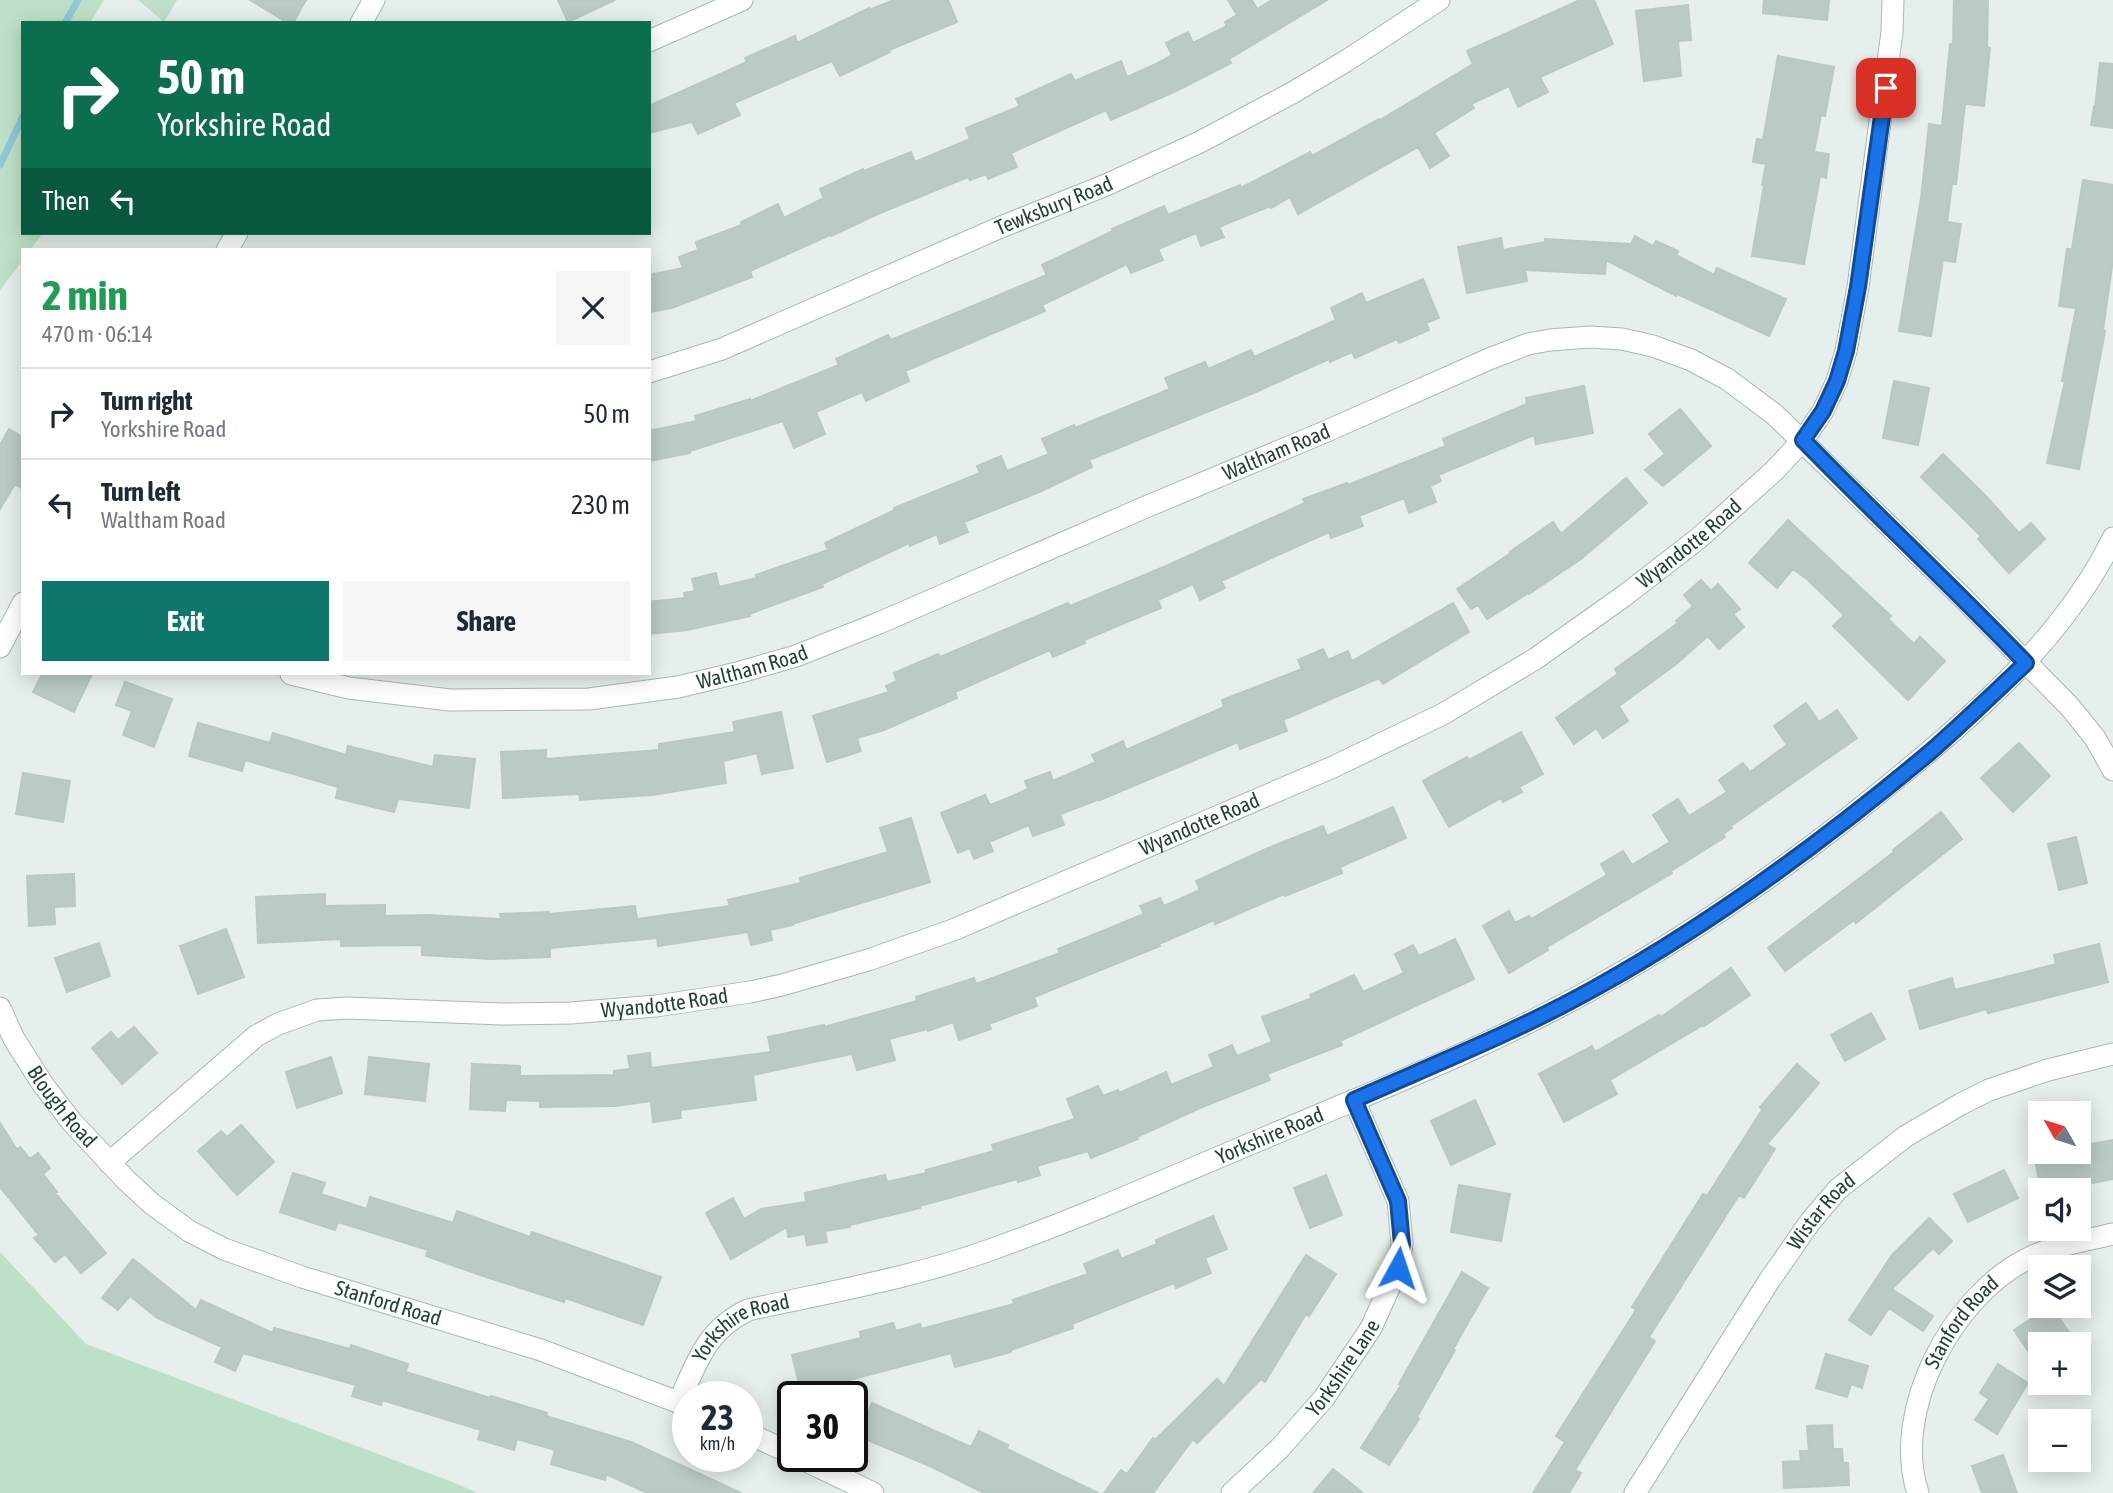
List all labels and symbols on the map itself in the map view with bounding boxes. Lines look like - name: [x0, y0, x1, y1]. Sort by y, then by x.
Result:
- pin: [1856, 58, 1916, 118]
- street label: Tewksbury Road: [991, 171, 1116, 239]
- street label: Waltham Road: [1219, 418, 1333, 484]
- street label: Wyandotte Road: [1631, 493, 1746, 593]
- street label: Waltham Road: [694, 640, 811, 693]
- street label: Wyandotte Road: [1136, 787, 1263, 860]
- street label: Wyandotte Road: [600, 982, 730, 1021]
- street label: Blough Road: [23, 1061, 102, 1152]
- north arrow: [2028, 1101, 2091, 1164]
- street label: Yorkshire Road: [1212, 1102, 1327, 1168]
- street label: Wistar Road: [1782, 1167, 1859, 1254]
- position arrow: [1361, 1231, 1435, 1305]
- street label: Stanford Road: [1919, 1270, 2003, 1372]
- street label: Stanford Road: [332, 1275, 444, 1330]
- street label: Yorkshire Road: [686, 1288, 791, 1366]
- street label: Yorkshire Lane: [1301, 1316, 1384, 1421]
- speed limit sign: 30: [777, 1381, 868, 1472]

